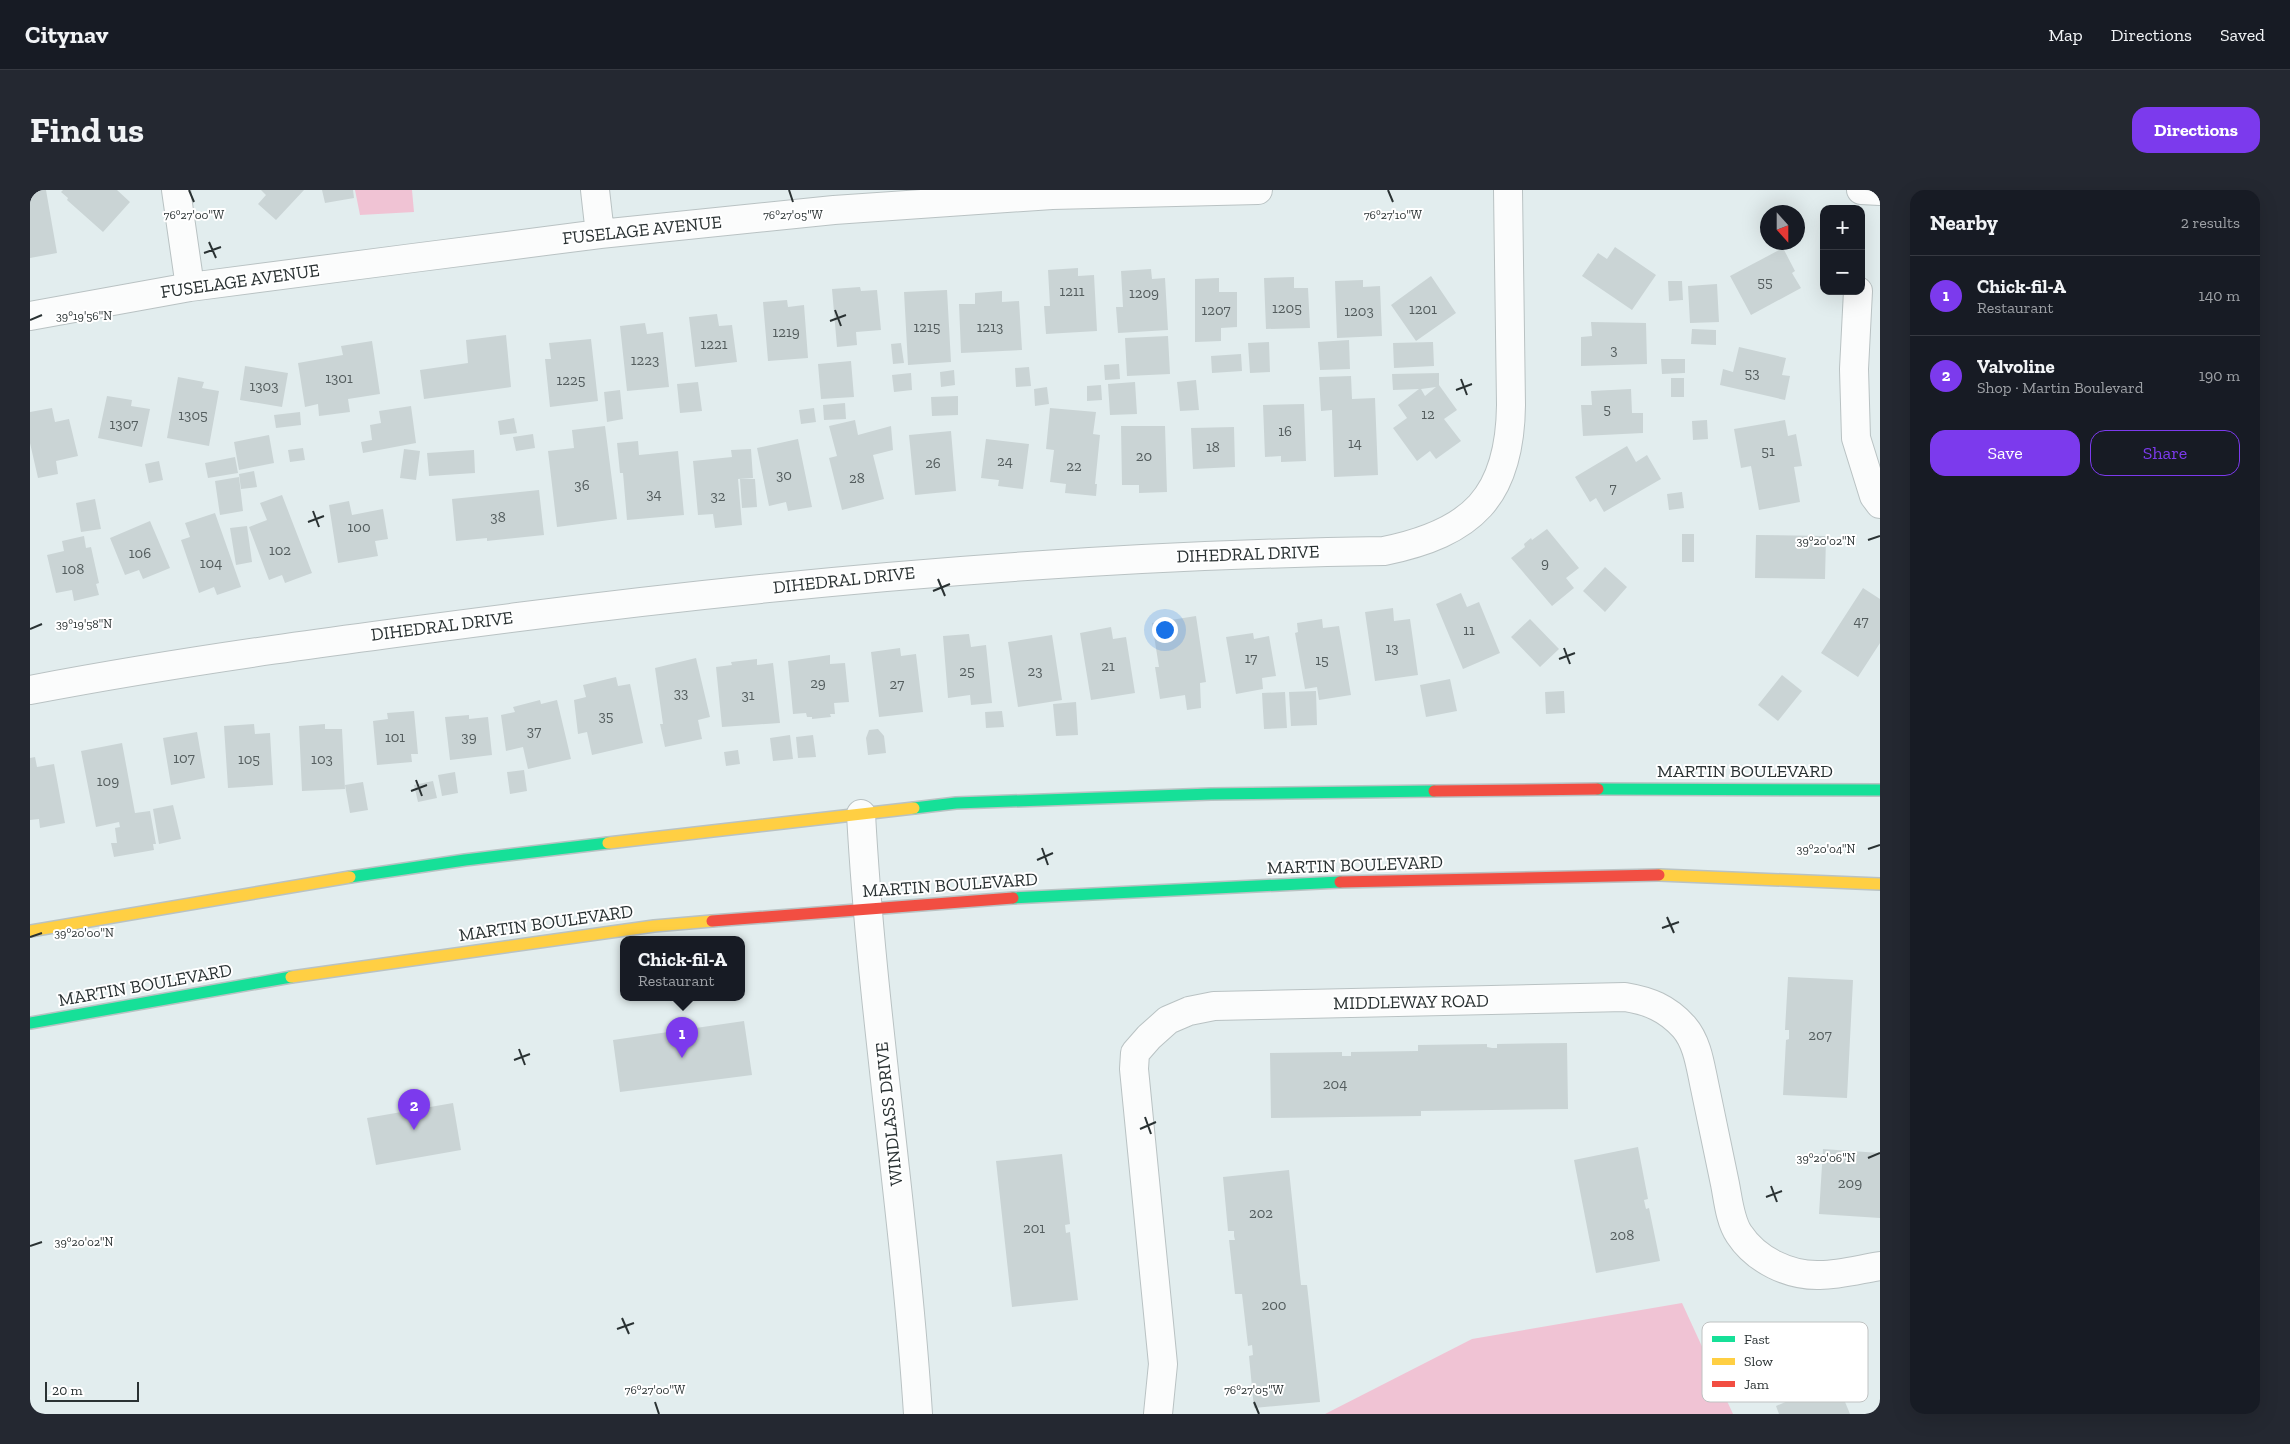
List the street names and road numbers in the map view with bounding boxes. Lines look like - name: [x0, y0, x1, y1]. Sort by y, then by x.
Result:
- street label: FUSELAGE AVENUE: [561, 211, 723, 249]
- street label: FUSELAGE AVENUE: [159, 259, 321, 303]
- street label: DIHEDRAL DRIVE: [1176, 541, 1320, 567]
- street label: DIHEDRAL DRIVE: [772, 562, 916, 598]
- street label: DIHEDRAL DRIVE: [370, 606, 514, 646]
- street label: MARTIN BOULEVARD: [1657, 760, 1833, 782]
- street label: MARTIN BOULEVARD: [1267, 851, 1443, 879]
- street label: MARTIN BOULEVARD: [862, 868, 1038, 902]
- street label: MARTIN BOULEVARD: [457, 900, 635, 946]
- street label: MARTIN BOULEVARD: [56, 959, 234, 1011]
- street label: MIDDLEWAY ROAD: [1333, 990, 1489, 1014]
- street label: WINDLASS DRIVE: [870, 1041, 908, 1187]

